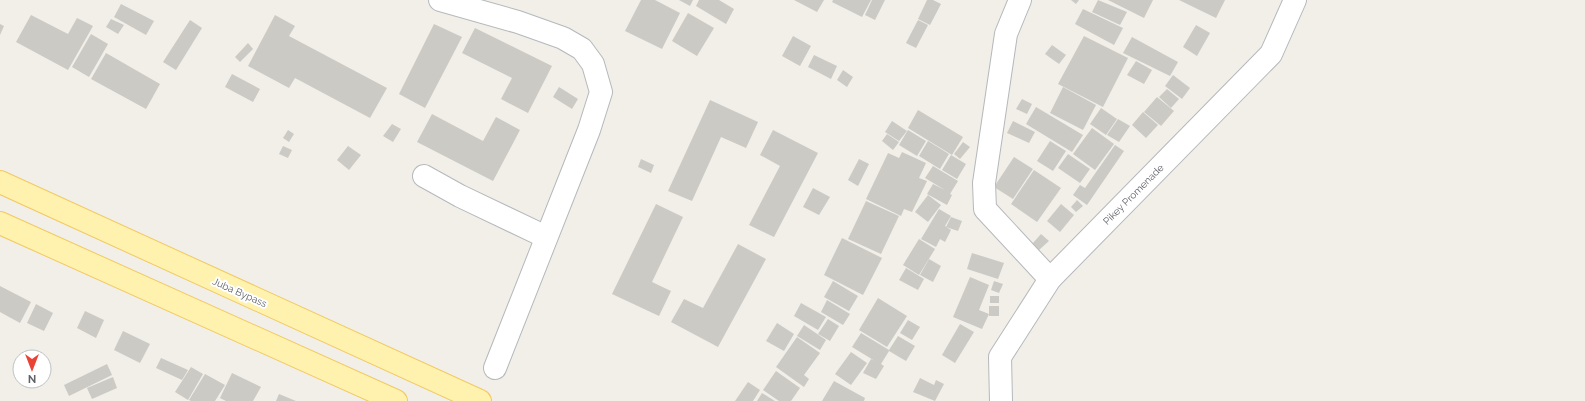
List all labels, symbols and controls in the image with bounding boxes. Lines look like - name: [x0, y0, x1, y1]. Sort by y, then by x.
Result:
- street label: Pikey Promenade: [1101, 162, 1166, 227]
- street label: Juba Bypass: [211, 276, 269, 309]
- north arrow: [12, 349, 52, 389]
- text: N: [28, 372, 36, 385]

